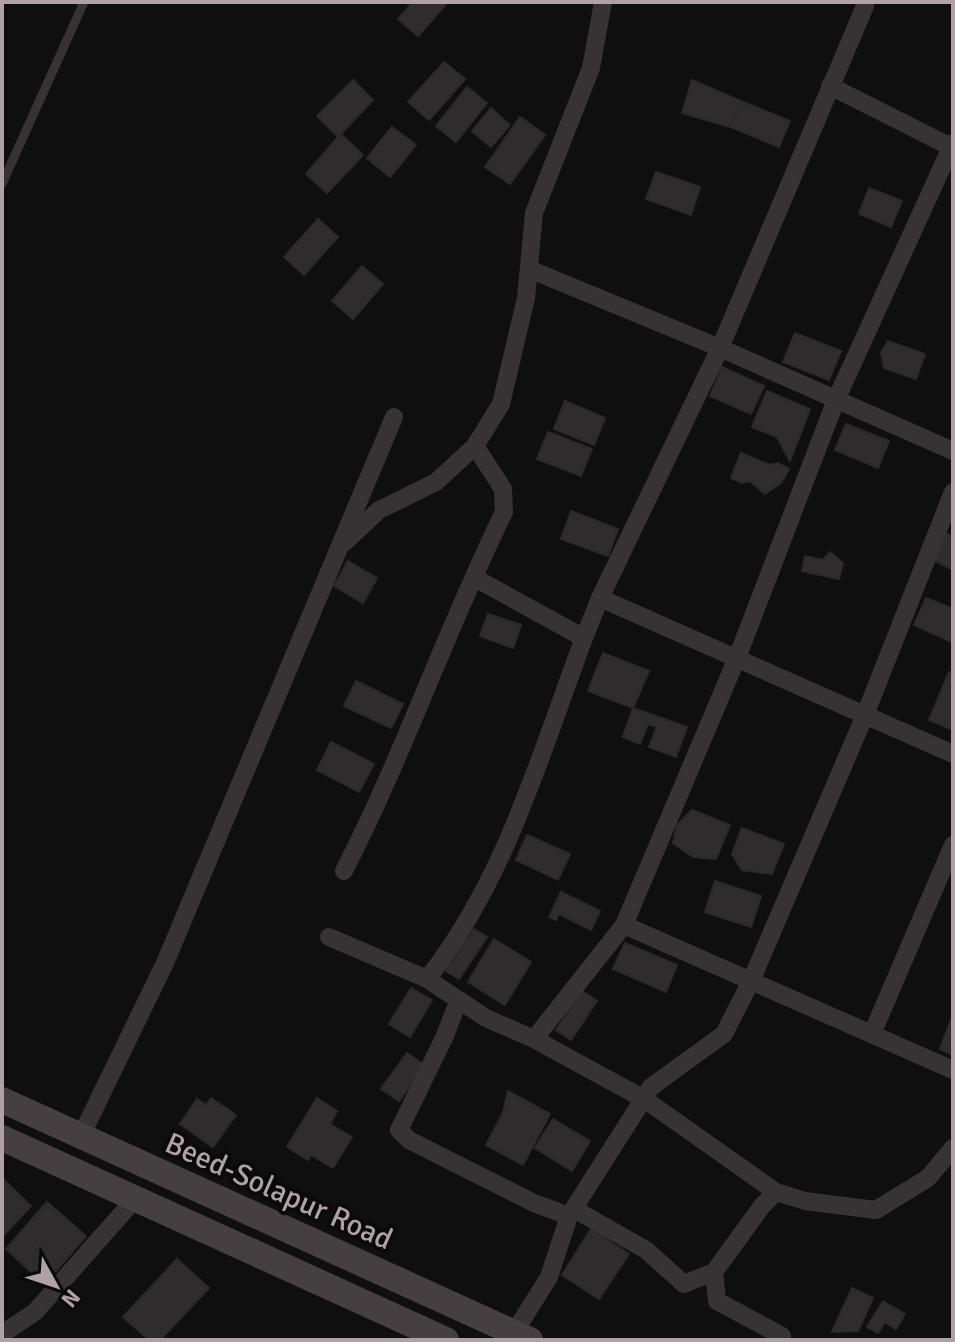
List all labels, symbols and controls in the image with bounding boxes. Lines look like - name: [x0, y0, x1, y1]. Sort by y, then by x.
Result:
- street label: Beed-Solapur Road: [159, 1125, 398, 1258]
- north arrow: [16, 1246, 96, 1326]
- text: N: [56, 1284, 86, 1313]

